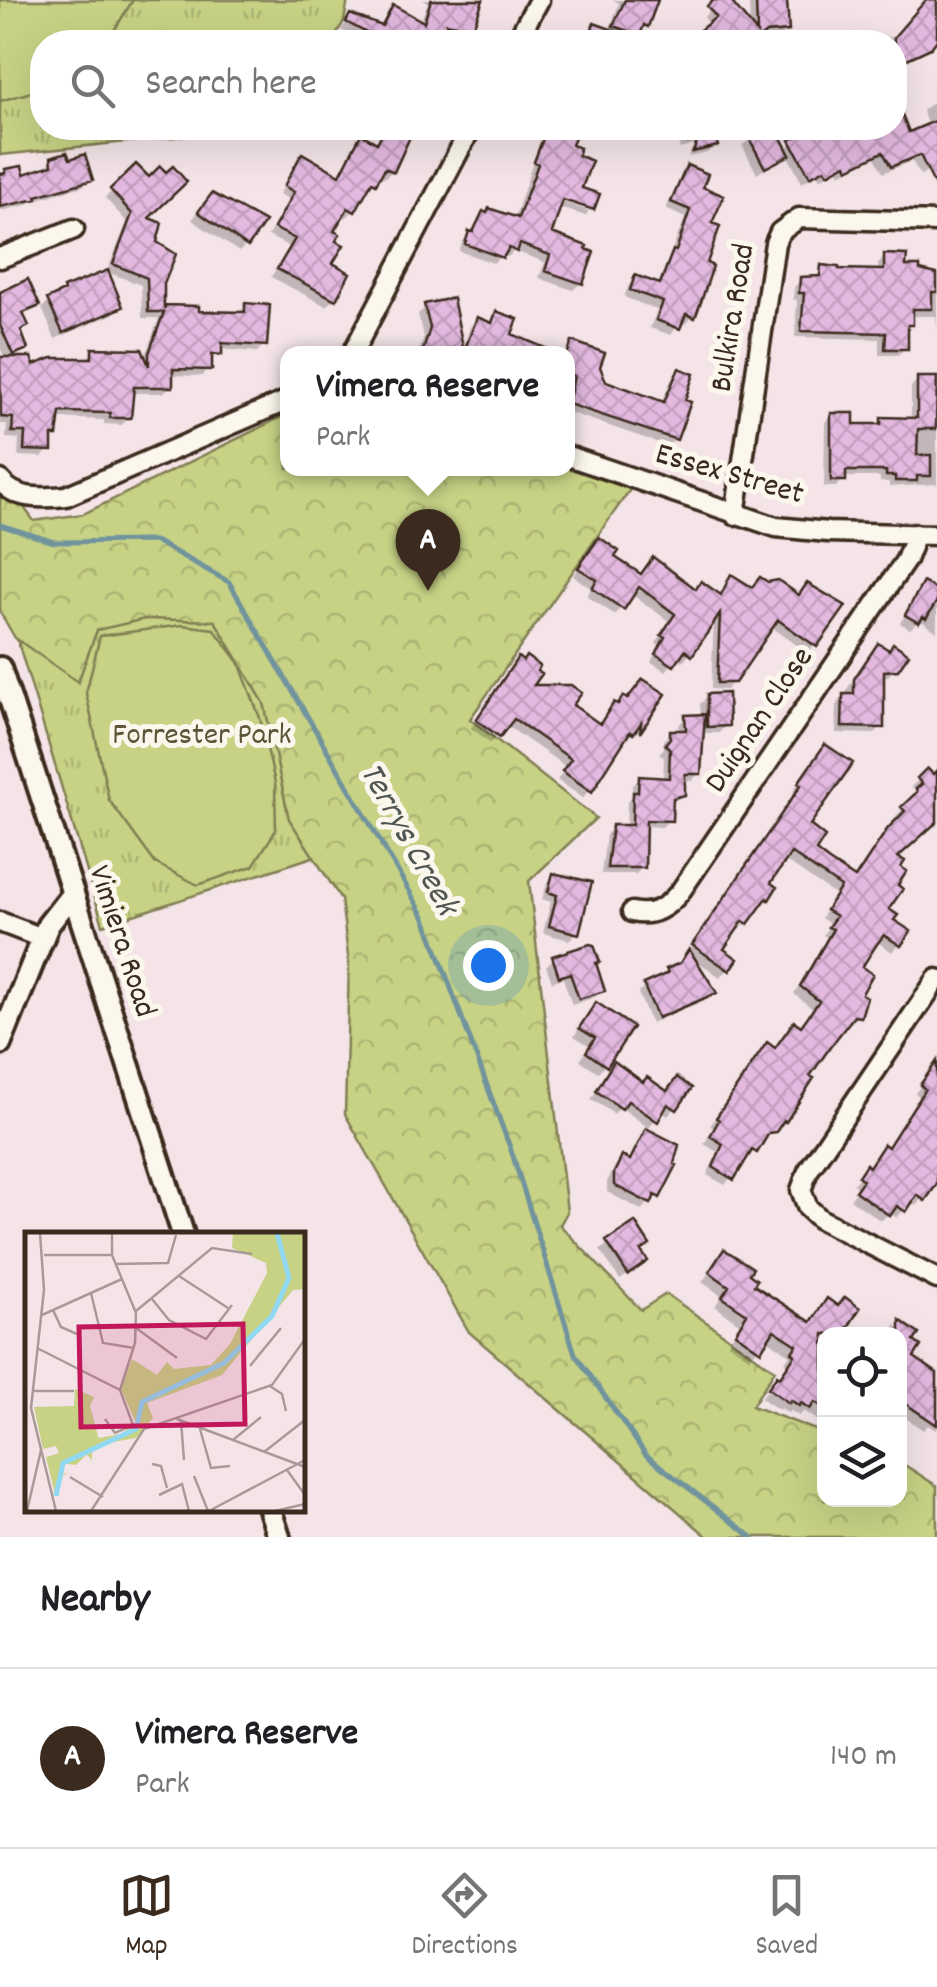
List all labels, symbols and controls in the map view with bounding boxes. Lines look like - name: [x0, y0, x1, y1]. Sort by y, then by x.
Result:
- search box: [30, 30, 907, 140]
- icon: search: [65, 58, 120, 113]
- text: Search here: [145, 58, 317, 113]
- street label: Bulkira Road: [701, 241, 769, 395]
- popup: [280, 346, 575, 476]
- text: Vimera Reserve: [316, 361, 539, 416]
- text: Park: [316, 416, 370, 462]
- street label: Essex Street: [649, 433, 809, 519]
- pin: A: [396, 508, 460, 591]
- street label: Duignan Close: [695, 639, 827, 803]
- park label: Forrester Park: [112, 714, 292, 760]
- water label: Terrys Creek: [344, 755, 471, 929]
- street label: Vimiera Road: [74, 860, 166, 1024]
- your location: [463, 940, 514, 991]
- inset map: [25, 1232, 305, 1512]
- map controls: [817, 1327, 907, 1507]
- button: locate: [817, 1327, 907, 1417]
- button: layers: [817, 1417, 907, 1507]
- text: Nearby: [40, 1572, 150, 1632]
- text: Vimera Reserve: [135, 1708, 358, 1763]
- text: A: [64, 1735, 81, 1781]
- text: 140 m: [830, 1735, 897, 1781]
- text: Park: [135, 1763, 190, 1809]
- tab: Map: [119, 1868, 174, 1968]
- tab: Directions: [412, 1868, 518, 1968]
- tab: Saved: [756, 1868, 818, 1968]

